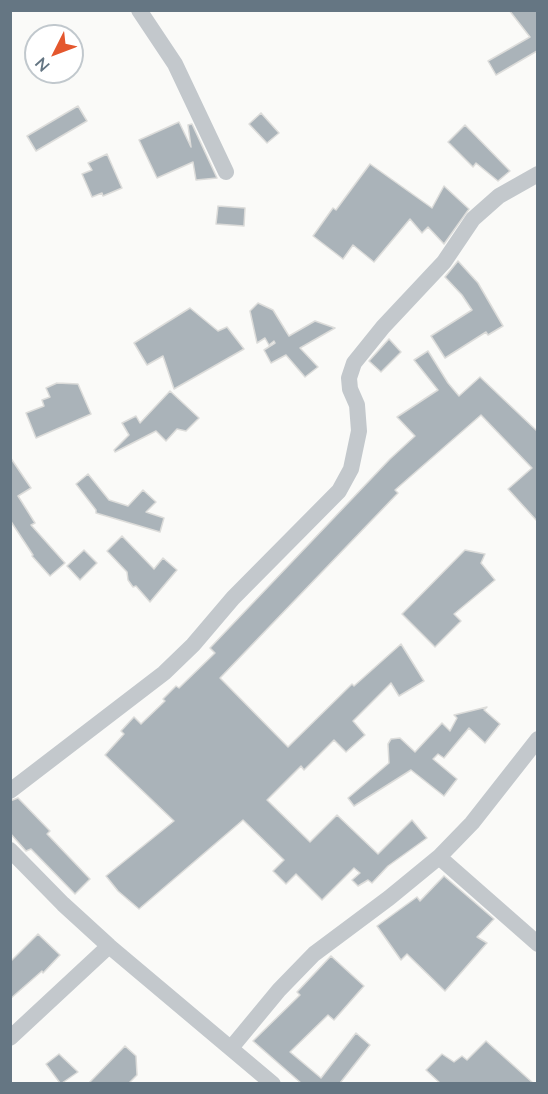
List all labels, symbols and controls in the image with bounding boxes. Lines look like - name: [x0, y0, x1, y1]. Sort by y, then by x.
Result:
- north arrow: [24, 24, 84, 84]
- text: N: [31, 54, 53, 76]

